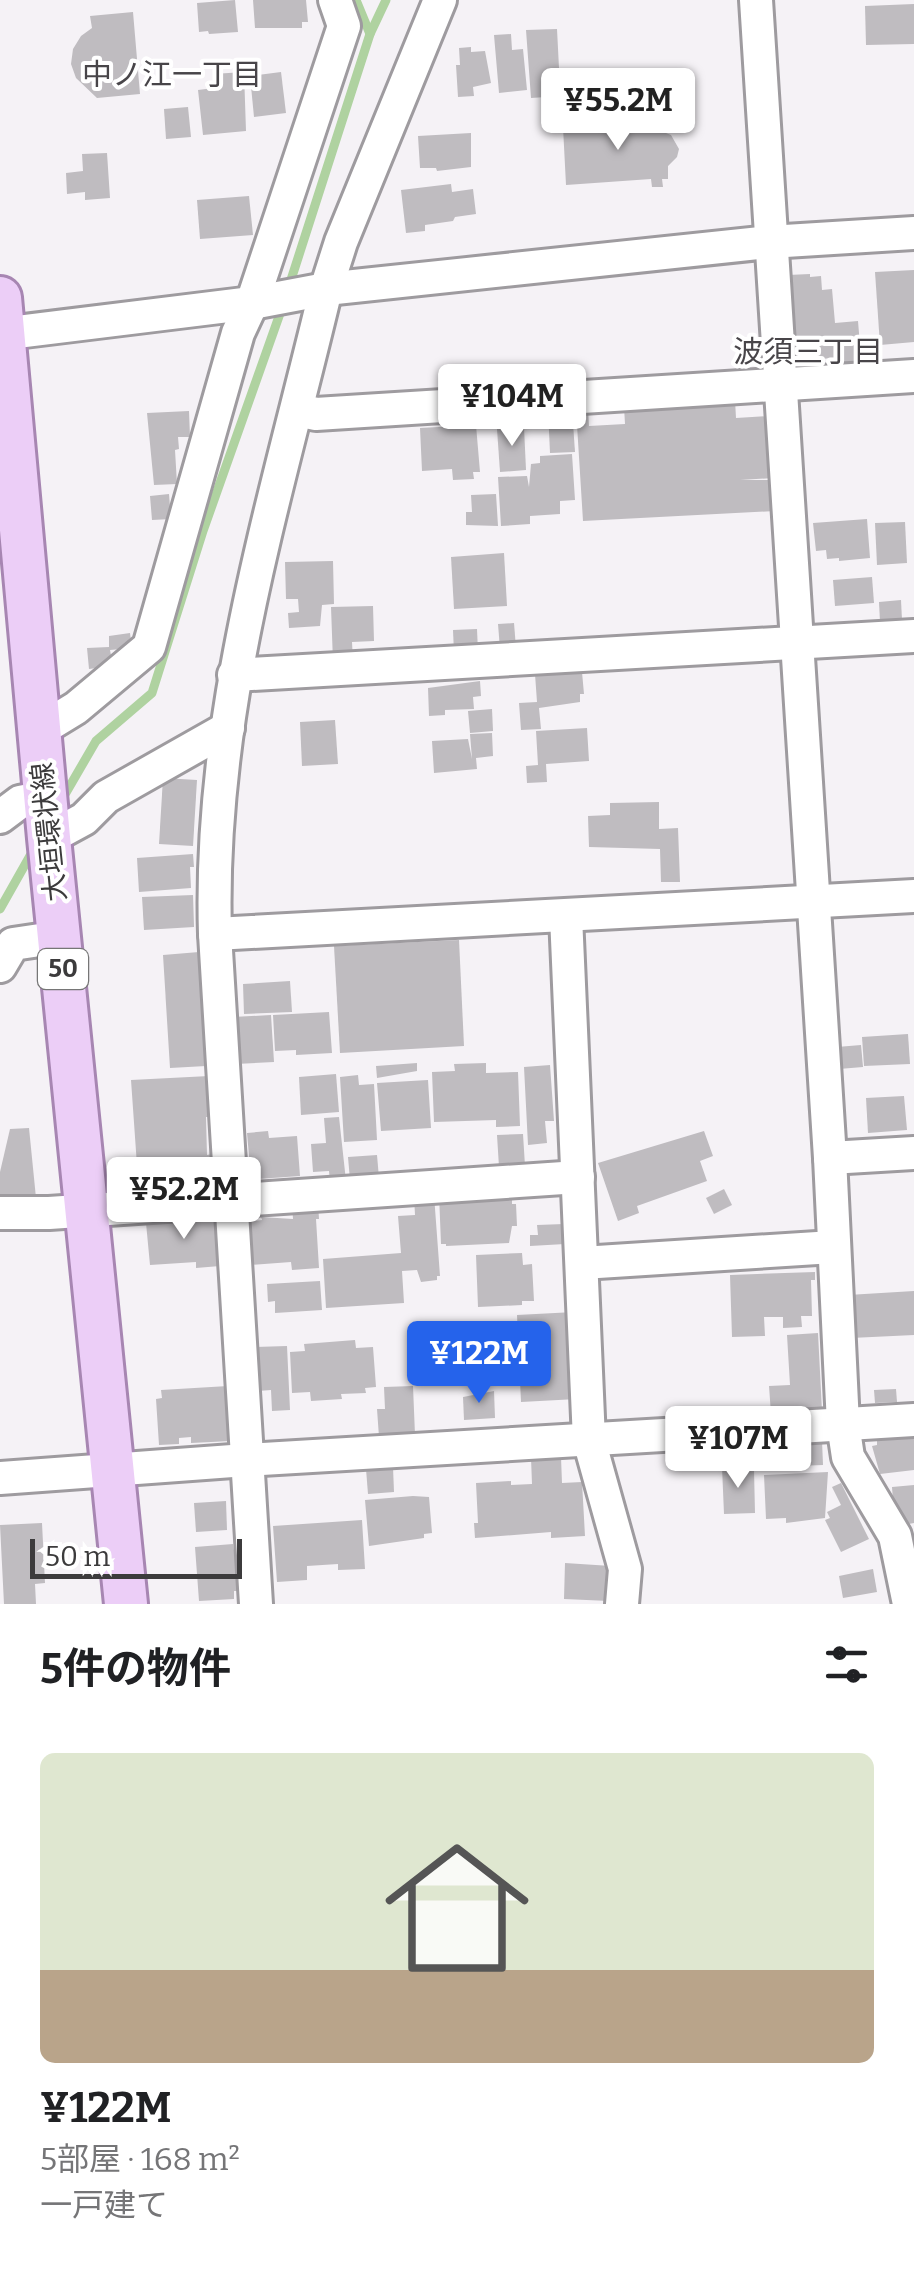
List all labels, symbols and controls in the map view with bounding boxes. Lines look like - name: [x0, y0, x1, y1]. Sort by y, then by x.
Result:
- district label: 中ノ江一丁目: [82, 57, 262, 93]
- pin: ¥55.2M: [537, 68, 699, 153]
- text: ¥55.2M: [563, 81, 673, 119]
- district label: 波須三丁目: [733, 334, 883, 370]
- pin: ¥104M: [442, 364, 582, 449]
- text: ¥104M: [460, 377, 564, 415]
- street label: 大垣環状線: [25, 761, 73, 903]
- road number: 50: [38, 949, 88, 989]
- pin: ¥52.2M: [103, 1157, 265, 1242]
- text: ¥52.2M: [129, 1170, 239, 1208]
- pin: ¥122M: [409, 1321, 549, 1406]
- text: ¥122M: [429, 1334, 529, 1372]
- pin: ¥107M: [668, 1406, 808, 1491]
- text: ¥107M: [687, 1419, 789, 1457]
- scale bar: [30, 1534, 242, 1578]
- text: 50 m: [45, 1540, 110, 1573]
- icon: filters: [819, 1637, 874, 1692]
- text: 5件の物件: [40, 1644, 231, 1694]
- icon: home: [367, 1818, 547, 1998]
- text: ¥122M: [40, 2083, 171, 2133]
- text: 5部屋 · 168 m²: [40, 2140, 240, 2178]
- text: 一戸建て: [40, 2186, 168, 2224]

